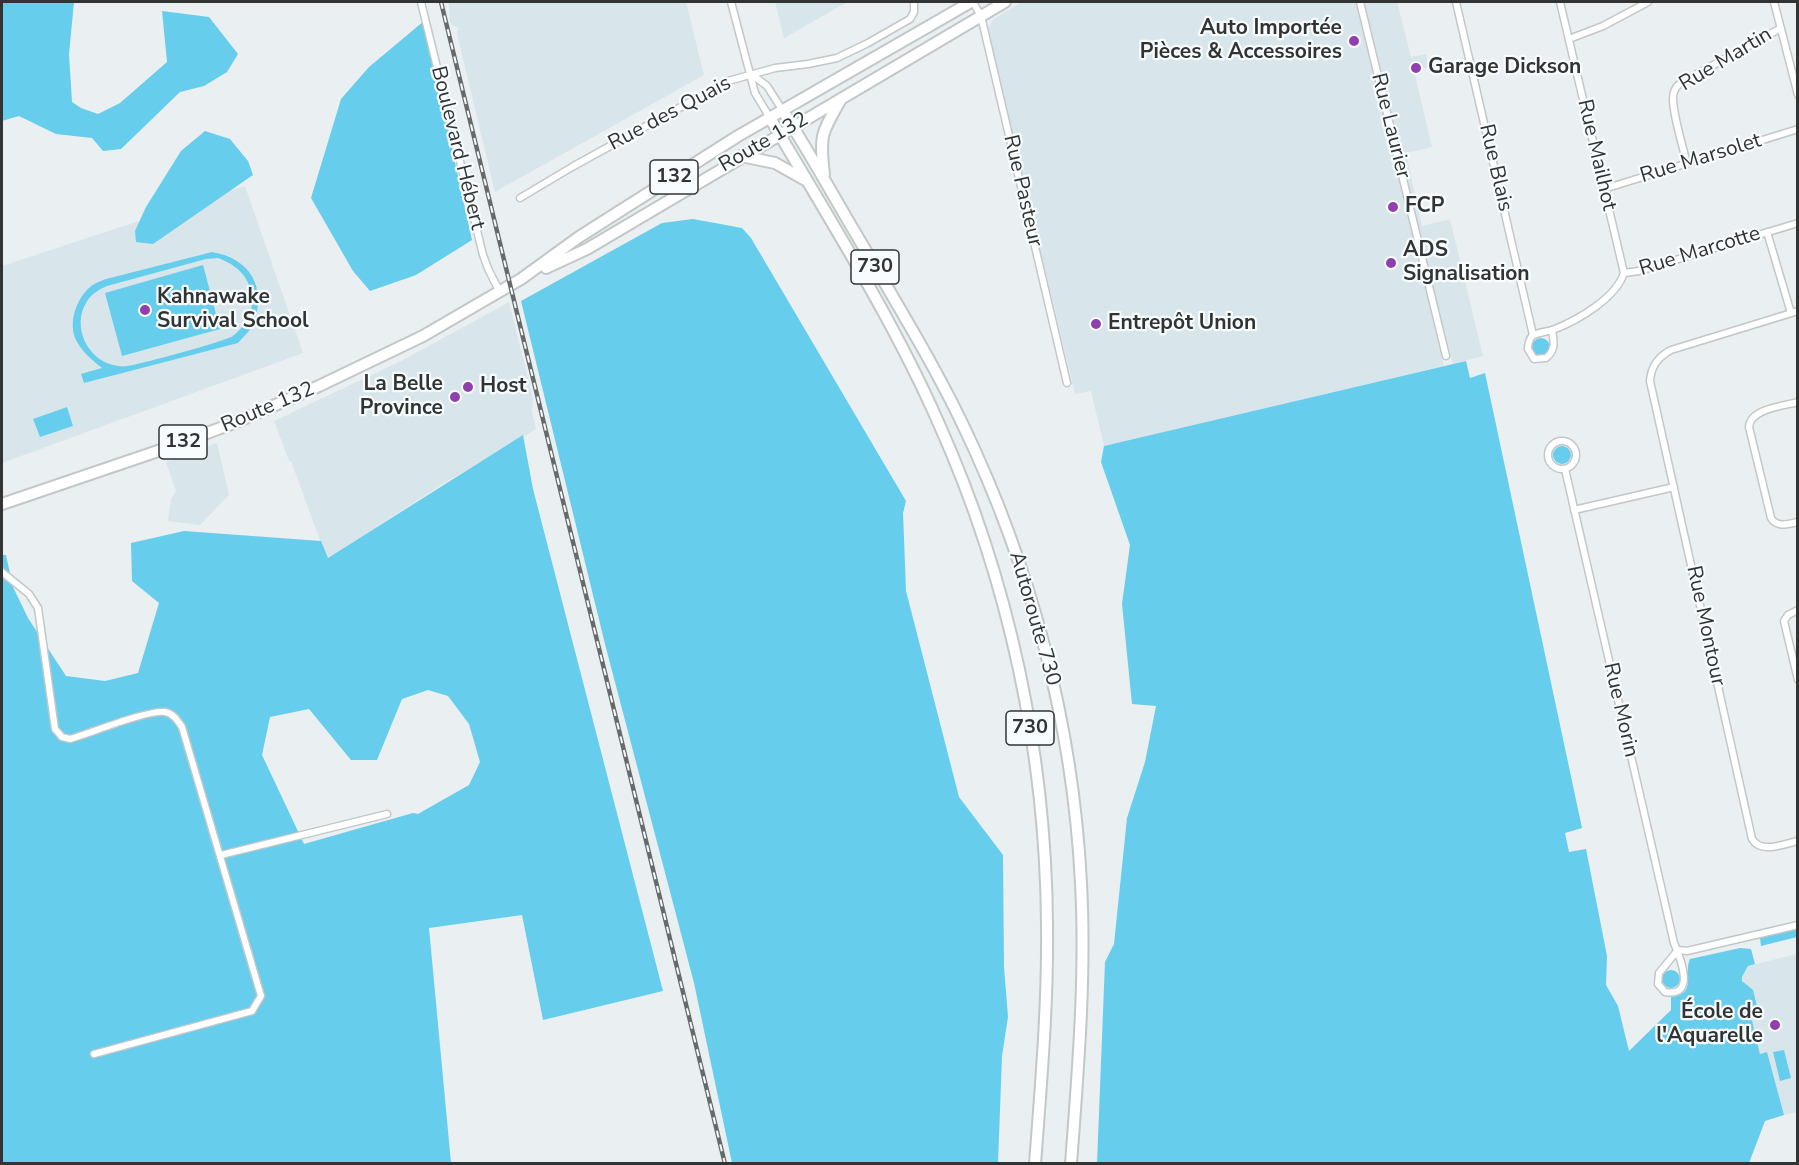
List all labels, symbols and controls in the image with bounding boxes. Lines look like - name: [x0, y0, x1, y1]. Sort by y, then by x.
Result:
- place label: Auto Importée Pièces & Accessoires: [1140, 16, 1342, 66]
- street label: Rue Martin: [1675, 22, 1777, 98]
- marker: Auto Importée Pièces & Accessoires: [1347, 34, 1361, 48]
- place label: Garage Dickson: [1428, 55, 1581, 81]
- marker: Garage Dickson: [1409, 61, 1423, 75]
- street label: Boulevard Hébert: [425, 64, 489, 232]
- street label: Rue des Quais: [604, 71, 736, 157]
- street label: Rue Laurier: [1365, 71, 1415, 181]
- street label: Rue Mailhot: [1571, 97, 1621, 213]
- street label: Route 132: [715, 107, 813, 179]
- street label: Rue Blais: [1473, 122, 1517, 214]
- street label: Rue Marsolet: [1637, 129, 1765, 189]
- street label: Rue Pasteur: [997, 133, 1047, 249]
- road number: 132: [650, 160, 698, 194]
- place label: FCP: [1405, 194, 1444, 220]
- marker: FCP: [1386, 200, 1400, 214]
- street label: Rue Marcotte: [1636, 222, 1764, 282]
- place label: ADS Signalisation: [1403, 238, 1530, 288]
- road number: 730: [851, 250, 899, 284]
- marker: ADS Signalisation: [1384, 256, 1398, 270]
- place label: Kahnawake Survival School: [157, 285, 309, 335]
- marker: Kahnawake Survival School: [138, 303, 152, 317]
- place label: Entrepôt Union: [1108, 311, 1256, 337]
- marker: Entrepôt Union: [1089, 317, 1103, 331]
- place label: La Belle Province: [360, 372, 443, 422]
- place label: Host: [480, 374, 527, 400]
- street label: Route 132: [218, 377, 318, 439]
- marker: Host: [461, 380, 475, 394]
- marker: La Belle Province: [448, 390, 462, 404]
- road number: 132: [159, 425, 207, 459]
- street label: Autoroute 730: [1003, 549, 1065, 689]
- street label: Rue Montour: [1680, 564, 1730, 688]
- street label: Rue Morin: [1597, 660, 1643, 760]
- road number: 730: [1006, 711, 1054, 745]
- place label: École de l'Aquarelle: [1656, 1000, 1763, 1050]
- marker: École de l'Aquarelle: [1768, 1018, 1782, 1032]

